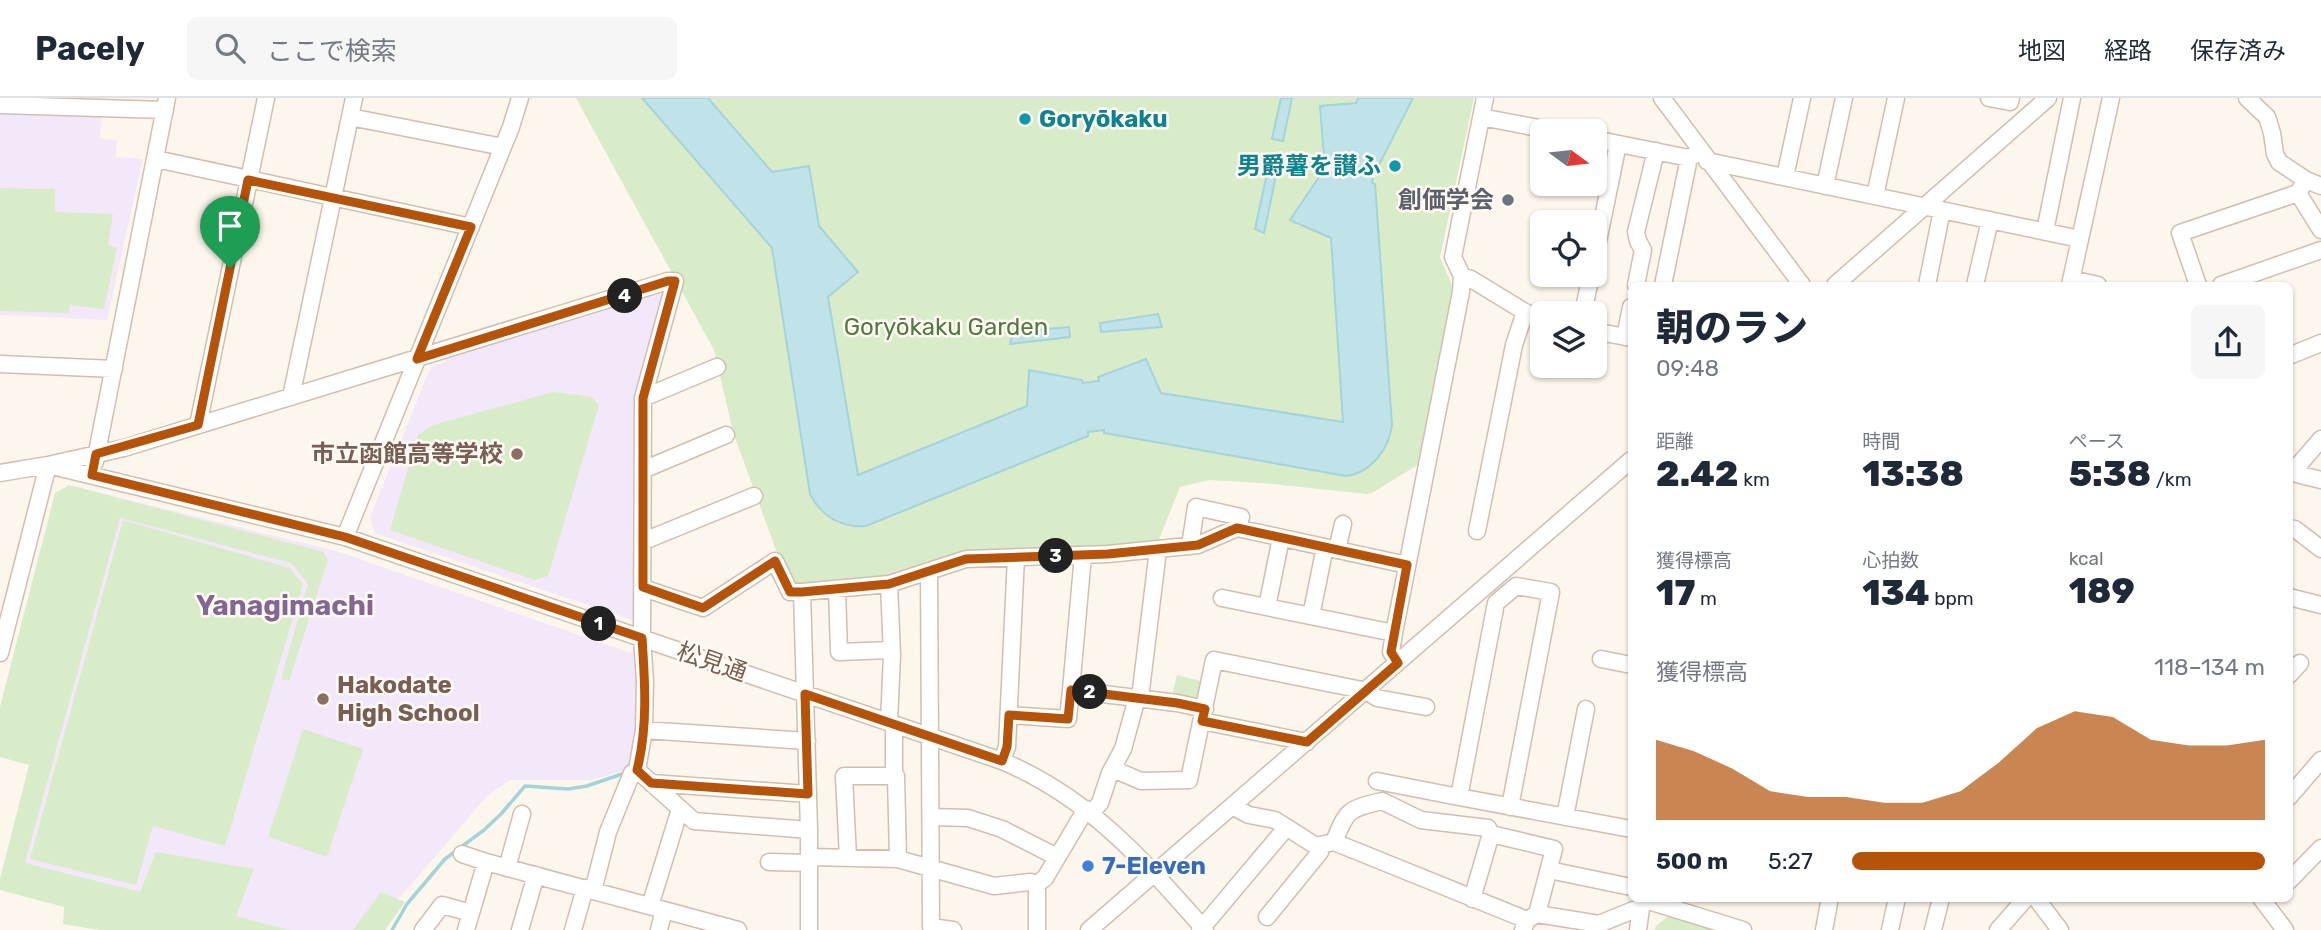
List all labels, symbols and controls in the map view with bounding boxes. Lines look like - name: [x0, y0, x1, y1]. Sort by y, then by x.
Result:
- search box: [187, 17, 677, 80]
- text: Pacely: [35, 29, 145, 68]
- icon: search: [211, 29, 249, 67]
- text: ここで検索: [267, 36, 397, 67]
- text: 地図: [2018, 37, 2066, 65]
- text: 経路: [2104, 37, 2152, 65]
- text: 保存済み: [2190, 37, 2286, 65]
- place label: Goryōkaku: [1039, 105, 1168, 133]
- marker: Goryōkaku: [1017, 111, 1033, 127]
- north arrow: [1530, 119, 1606, 196]
- map controls: [1530, 119, 1607, 378]
- place label: 男爵薯を讃ふ: [1237, 152, 1381, 180]
- marker: 男爵薯を讃ふ: [1387, 158, 1403, 174]
- place label: 創価学会: [1398, 186, 1494, 214]
- marker: 創価学会: [1500, 192, 1516, 208]
- pin: [200, 196, 260, 268]
- icon: arrive: [211, 207, 249, 245]
- button: locate: [1530, 210, 1607, 287]
- pin: 4: [608, 278, 642, 314]
- text: 4: [618, 284, 631, 307]
- button: layers: [1530, 301, 1607, 378]
- text: 朝のラン: [1656, 305, 1808, 351]
- button: share: [2191, 305, 2265, 379]
- park label: Goryōkaku Garden: [844, 313, 1048, 341]
- text: 09:48: [1656, 354, 1719, 382]
- text: 距離: [1656, 430, 1694, 453]
- text: 時間: [1862, 430, 1900, 453]
- text: ペース: [2069, 430, 2125, 453]
- place label: 市立函館高等学校: [311, 440, 503, 468]
- marker: 市立函館高等学校: [509, 446, 525, 462]
- text: 2.42: [1656, 453, 1739, 495]
- text: 13:38: [1862, 453, 1964, 495]
- text: 5:38: [2069, 453, 2151, 495]
- text: km: [1739, 468, 1770, 491]
- text: /km: [2151, 468, 2192, 491]
- pin: 3: [1038, 538, 1074, 574]
- text: 3: [1049, 544, 1062, 567]
- text: kcal: [2069, 547, 2104, 570]
- text: 獲得標高: [1656, 549, 1732, 572]
- text: 心拍数: [1862, 549, 1919, 572]
- text: 189: [2069, 570, 2135, 612]
- text: 17: [1656, 572, 1695, 614]
- text: 134: [1862, 572, 1930, 614]
- text: m: [1695, 587, 1717, 610]
- text: bpm: [1930, 587, 1974, 610]
- district label: Yanagimachi: [196, 589, 374, 622]
- pin: 1: [582, 606, 616, 642]
- text: 1: [594, 612, 603, 635]
- street label: 松見通: [673, 637, 751, 687]
- text: 118–134 m: [2154, 653, 2265, 681]
- text: 獲得標高: [1656, 658, 1748, 686]
- place label: Hakodate High School: [337, 671, 480, 727]
- pin: 2: [1072, 674, 1108, 710]
- text: 2: [1083, 680, 1096, 703]
- marker: Hakodate High School: [315, 691, 331, 707]
- text: 500 m: [1656, 847, 1728, 875]
- text: 5:27: [1768, 847, 1813, 875]
- place label: 7-Eleven: [1102, 852, 1206, 880]
- marker: 7-Eleven: [1080, 858, 1096, 874]

